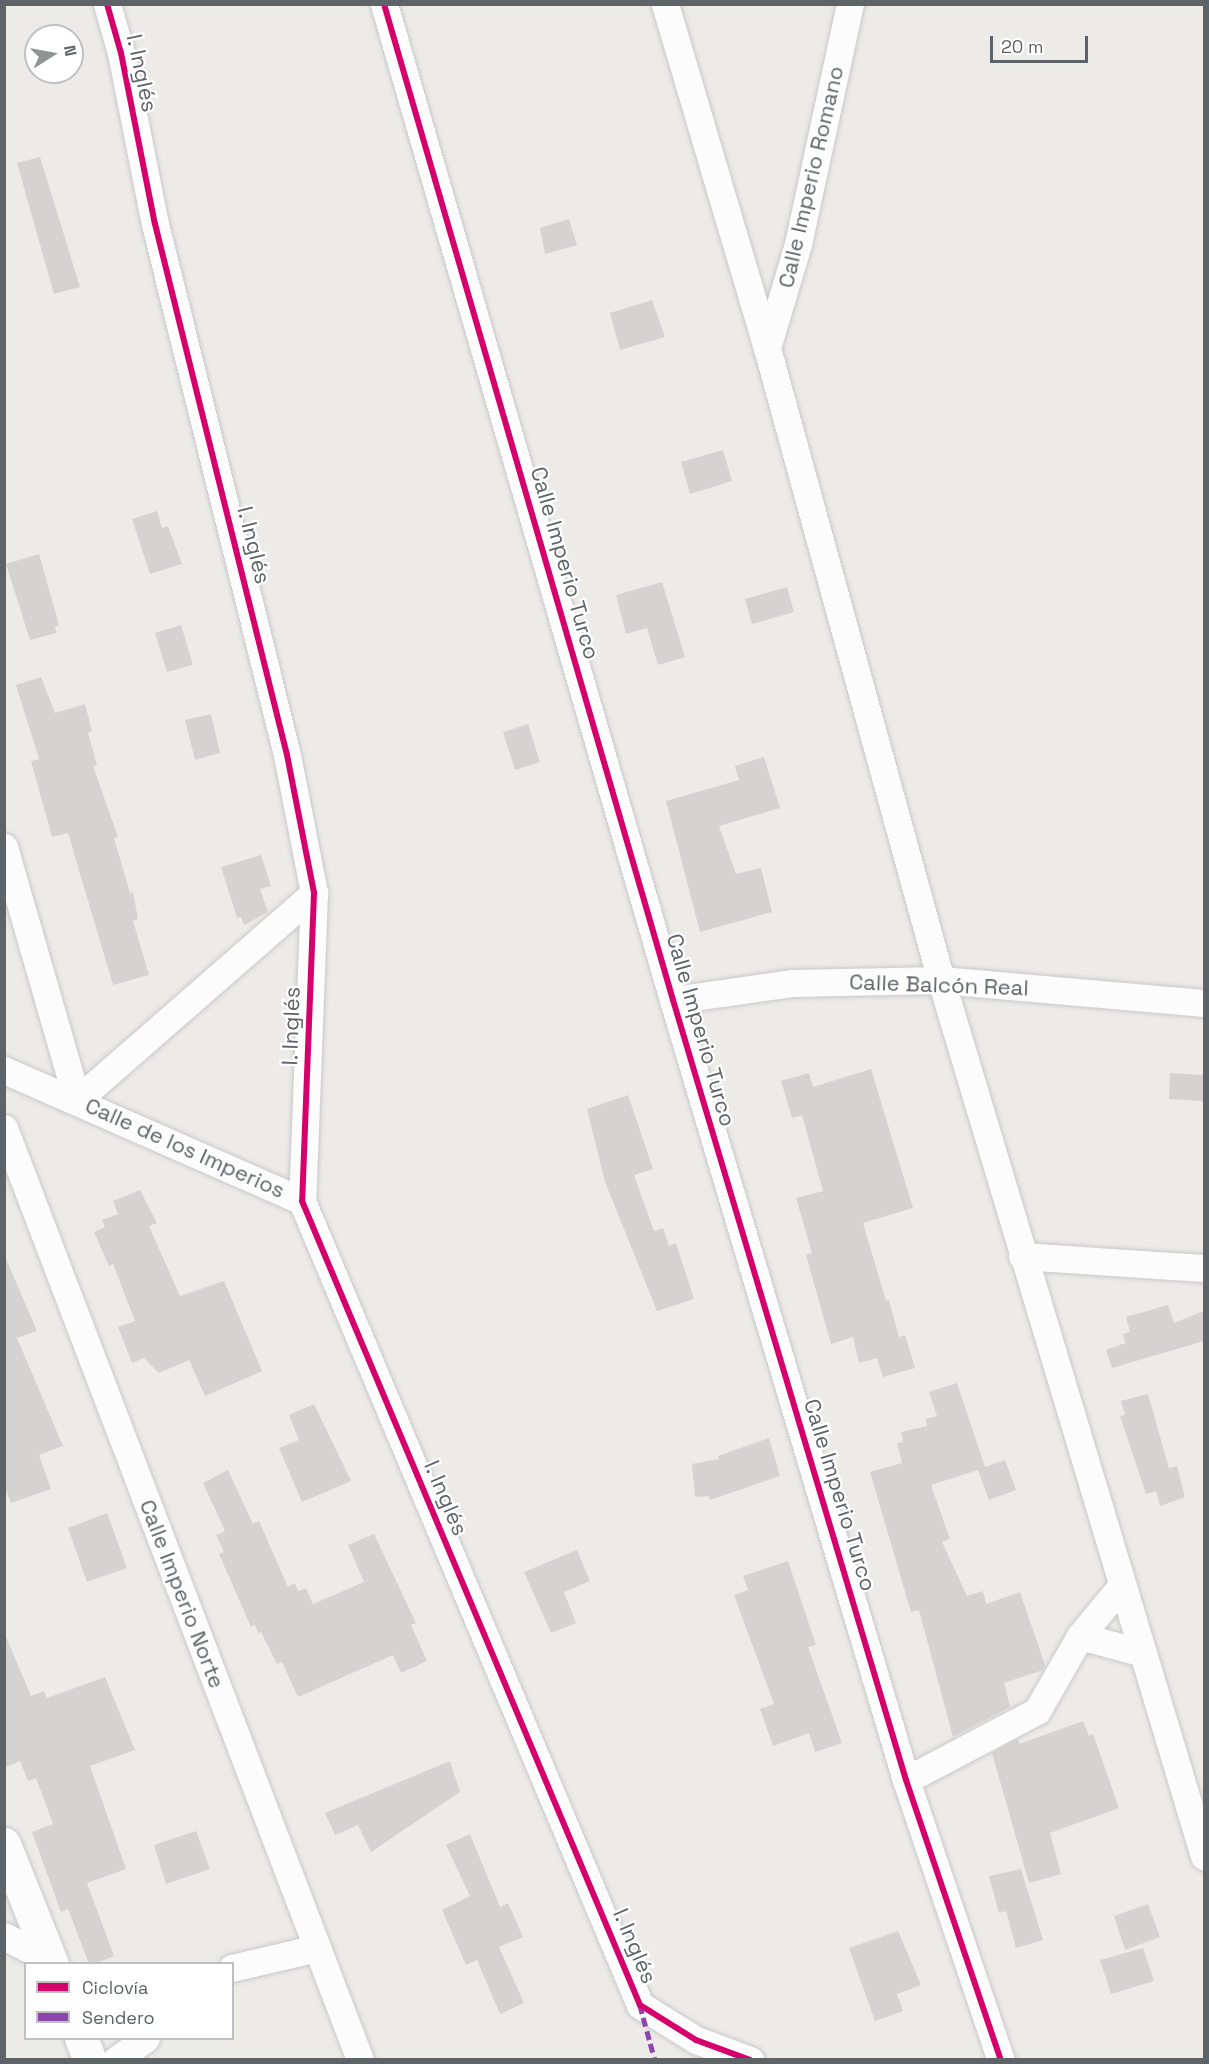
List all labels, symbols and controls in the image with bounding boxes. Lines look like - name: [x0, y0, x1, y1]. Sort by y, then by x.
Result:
- north arrow: [24, 24, 84, 84]
- scale bar: [993, 24, 1090, 62]
- street label: I. Inglés: [121, 31, 163, 115]
- text: 20 m: [1001, 35, 1044, 58]
- text: N: [59, 44, 82, 58]
- street label: Calle Imperio Romano: [773, 64, 849, 290]
- street label: Calle Imperio Turco: [525, 463, 605, 663]
- street label: I. Inglés: [232, 503, 276, 587]
- street label: Calle Imperio Turco: [661, 930, 741, 1130]
- street label: Calle Balcón Real: [849, 969, 1029, 1001]
- street label: I. Inglés: [276, 986, 306, 1066]
- street label: Calle de los Imperios: [81, 1092, 289, 1204]
- street label: Calle Imperio Turco: [798, 1396, 882, 1594]
- street label: I. Inglés: [418, 1456, 474, 1540]
- street label: Calle Imperio Norte: [134, 1496, 230, 1692]
- street label: I. Inglés: [607, 1904, 663, 1988]
- legend: [24, 1962, 234, 2040]
- text: Ciclovía: [82, 1976, 148, 1999]
- text: Sendero: [82, 2006, 155, 2029]

